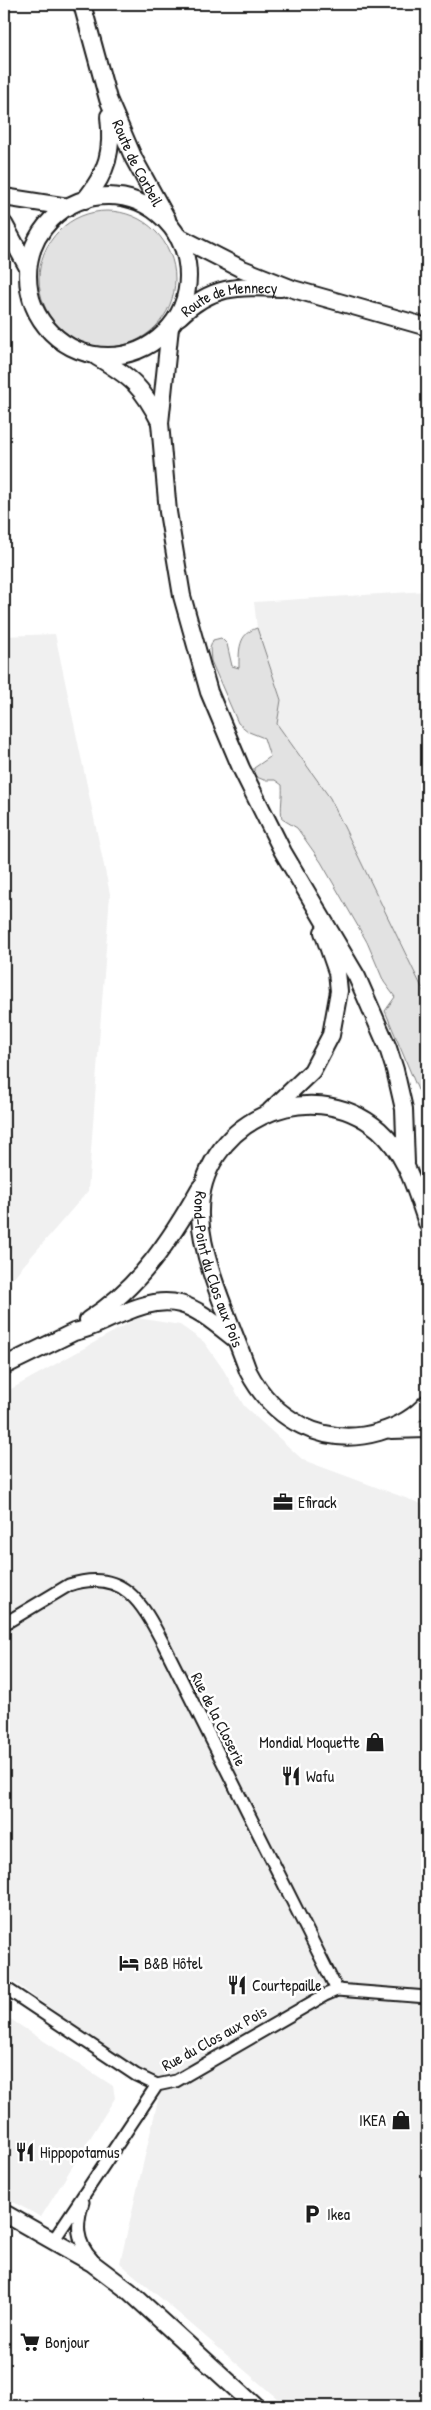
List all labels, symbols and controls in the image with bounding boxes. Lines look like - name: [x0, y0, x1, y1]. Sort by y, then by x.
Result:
- street label: Route de Corbeil: [107, 116, 169, 211]
- street label: Route de Mennecy: [176, 276, 278, 322]
- street label: Rond-Point du Clos aux Pois: [189, 1190, 249, 1350]
- office icon: Efirack: [272, 1491, 294, 1513]
- place label: Efirack: [298, 1491, 337, 1513]
- street label: Rue de la Closerie: [186, 1668, 252, 1770]
- place label: Mondial Moquette: [259, 1731, 361, 1753]
- shop icon: Mondial Moquette: [364, 1731, 386, 1753]
- restaurant icon: Wafu: [280, 1765, 302, 1787]
- place label: Wafu: [306, 1765, 335, 1787]
- hotel icon: B&B Hôtel: [118, 1952, 140, 1974]
- place label: B&B Hôtel: [144, 1952, 203, 1974]
- restaurant icon: Courtepaille: [226, 1974, 248, 1996]
- place label: Courtepaille: [252, 1974, 322, 1996]
- street label: Rue du Clos aux Pois: [158, 2000, 270, 2076]
- place label: IKEA: [359, 2109, 386, 2131]
- shop icon: IKEA: [390, 2109, 412, 2131]
- restaurant icon: Hippopotamus: [14, 2141, 36, 2163]
- place label: Hippopotamus: [40, 2141, 120, 2163]
- parking icon: Ikea: [301, 2203, 323, 2225]
- place label: Ikea: [327, 2203, 350, 2225]
- supermarket icon: Bonjour: [19, 2331, 41, 2353]
- place label: Bonjour: [45, 2331, 90, 2353]

